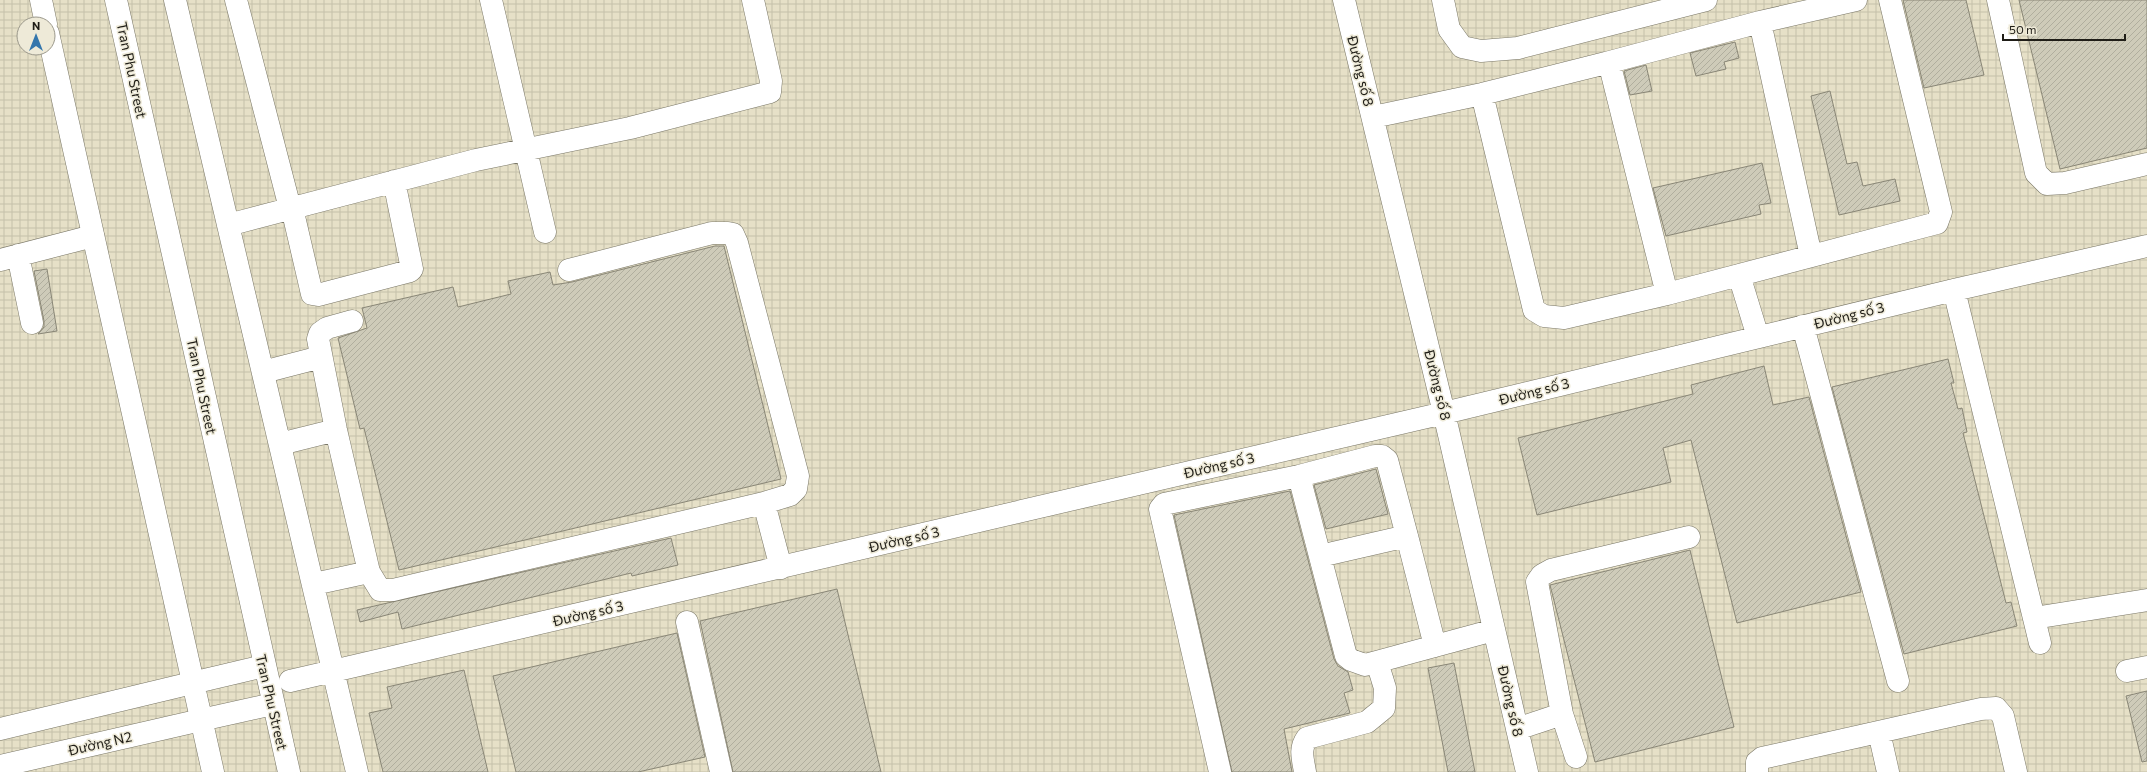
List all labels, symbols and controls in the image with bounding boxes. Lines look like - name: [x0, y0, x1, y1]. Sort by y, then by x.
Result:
- north arrow: [16, 16, 56, 56]
- scale bar: [2003, 16, 2125, 42]
- text: N: [32, 19, 40, 32]
- street label: Tran Phu Street: [113, 20, 151, 120]
- text: 50 m: [2009, 22, 2037, 36]
- street label: Đường số 8: [1344, 33, 1378, 108]
- street label: Đường số 3: [1811, 298, 1886, 332]
- street label: Tran Phu Street: [183, 336, 221, 436]
- street label: Đường số 8: [1421, 347, 1455, 422]
- street label: Đường số 3: [1496, 374, 1571, 408]
- street label: Đường số 3: [1181, 449, 1256, 482]
- street label: Đường số 3: [866, 523, 941, 556]
- street label: Đường số 3: [550, 597, 625, 630]
- street label: Tran Phu Street: [253, 652, 291, 752]
- street label: Đường số 8: [1494, 663, 1527, 738]
- street label: Đường N2: [66, 727, 134, 759]

